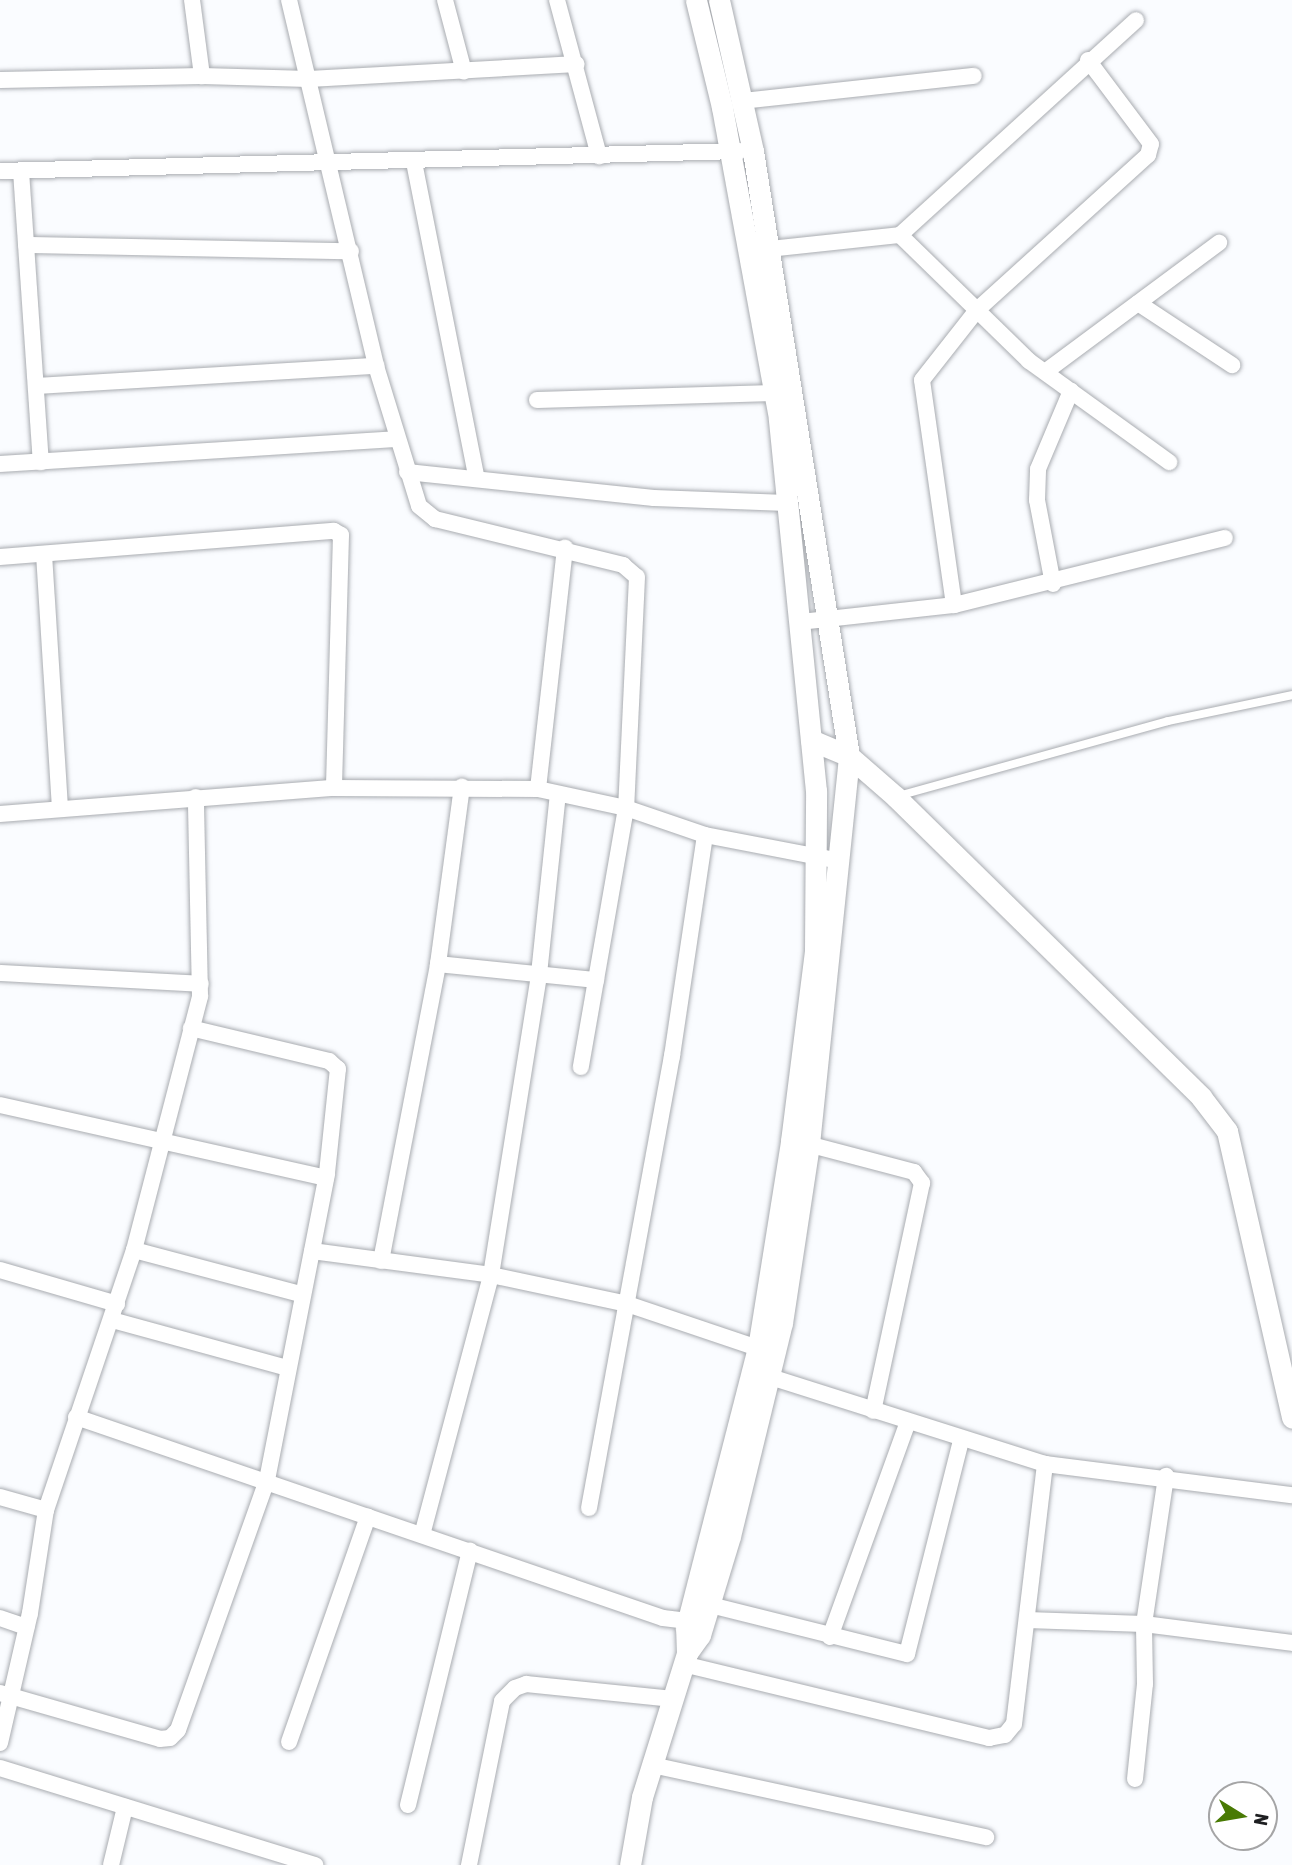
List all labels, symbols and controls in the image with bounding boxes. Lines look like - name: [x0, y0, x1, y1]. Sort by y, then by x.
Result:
- north arrow: [1208, 1781, 1278, 1851]
- text: N: [1250, 1812, 1274, 1827]

